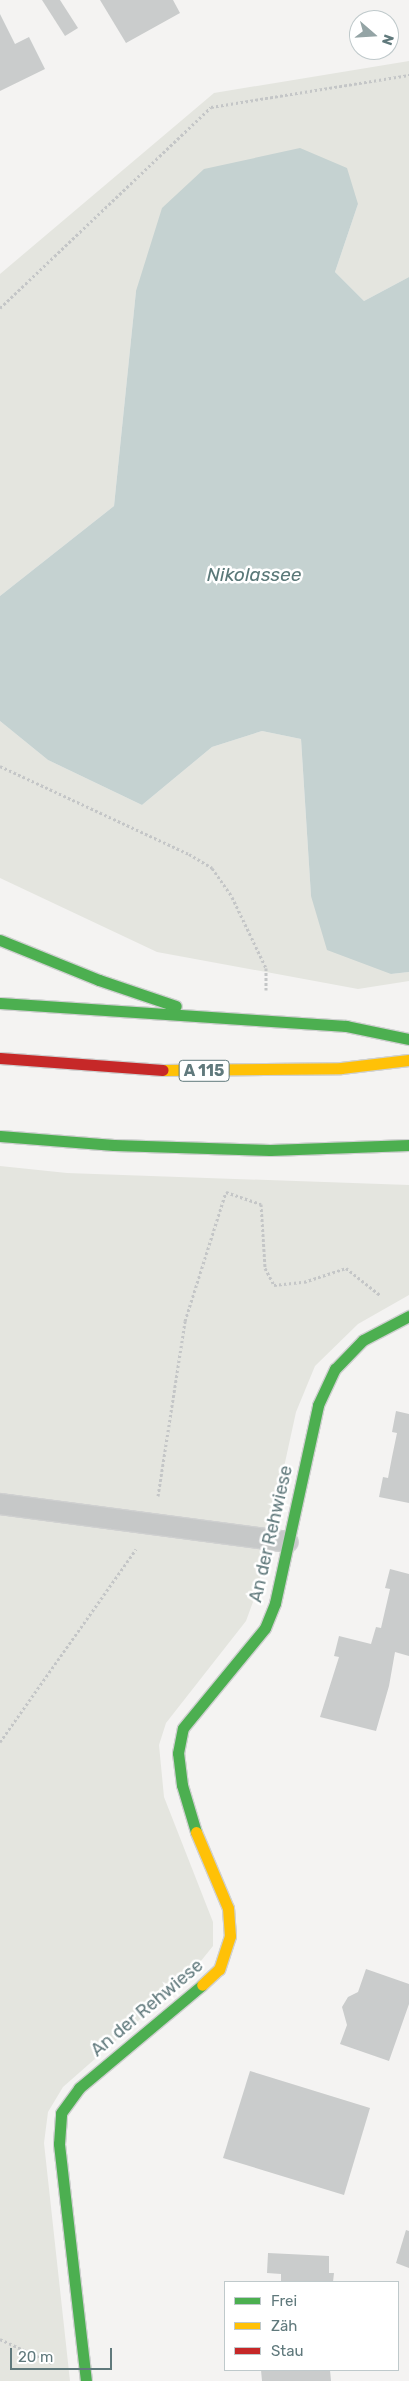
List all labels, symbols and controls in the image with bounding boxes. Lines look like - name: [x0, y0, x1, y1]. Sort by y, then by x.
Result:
- north arrow: [349, 10, 399, 60]
- text: N: [378, 32, 397, 47]
- water label: Nikolassee: [207, 564, 301, 586]
- road number: A 115: [178, 1058, 230, 1084]
- street label: An der Rehwiese: [245, 1463, 297, 1605]
- street label: An der Rehwiese: [86, 1955, 208, 2061]
- legend: [224, 2281, 399, 2371]
- text: Frei: [271, 2292, 297, 2310]
- text: Zäh: [271, 2317, 297, 2335]
- scale bar: [12, 2338, 115, 2370]
- text: Stau: [271, 2342, 304, 2360]
- text: 20 m: [18, 2348, 53, 2366]

